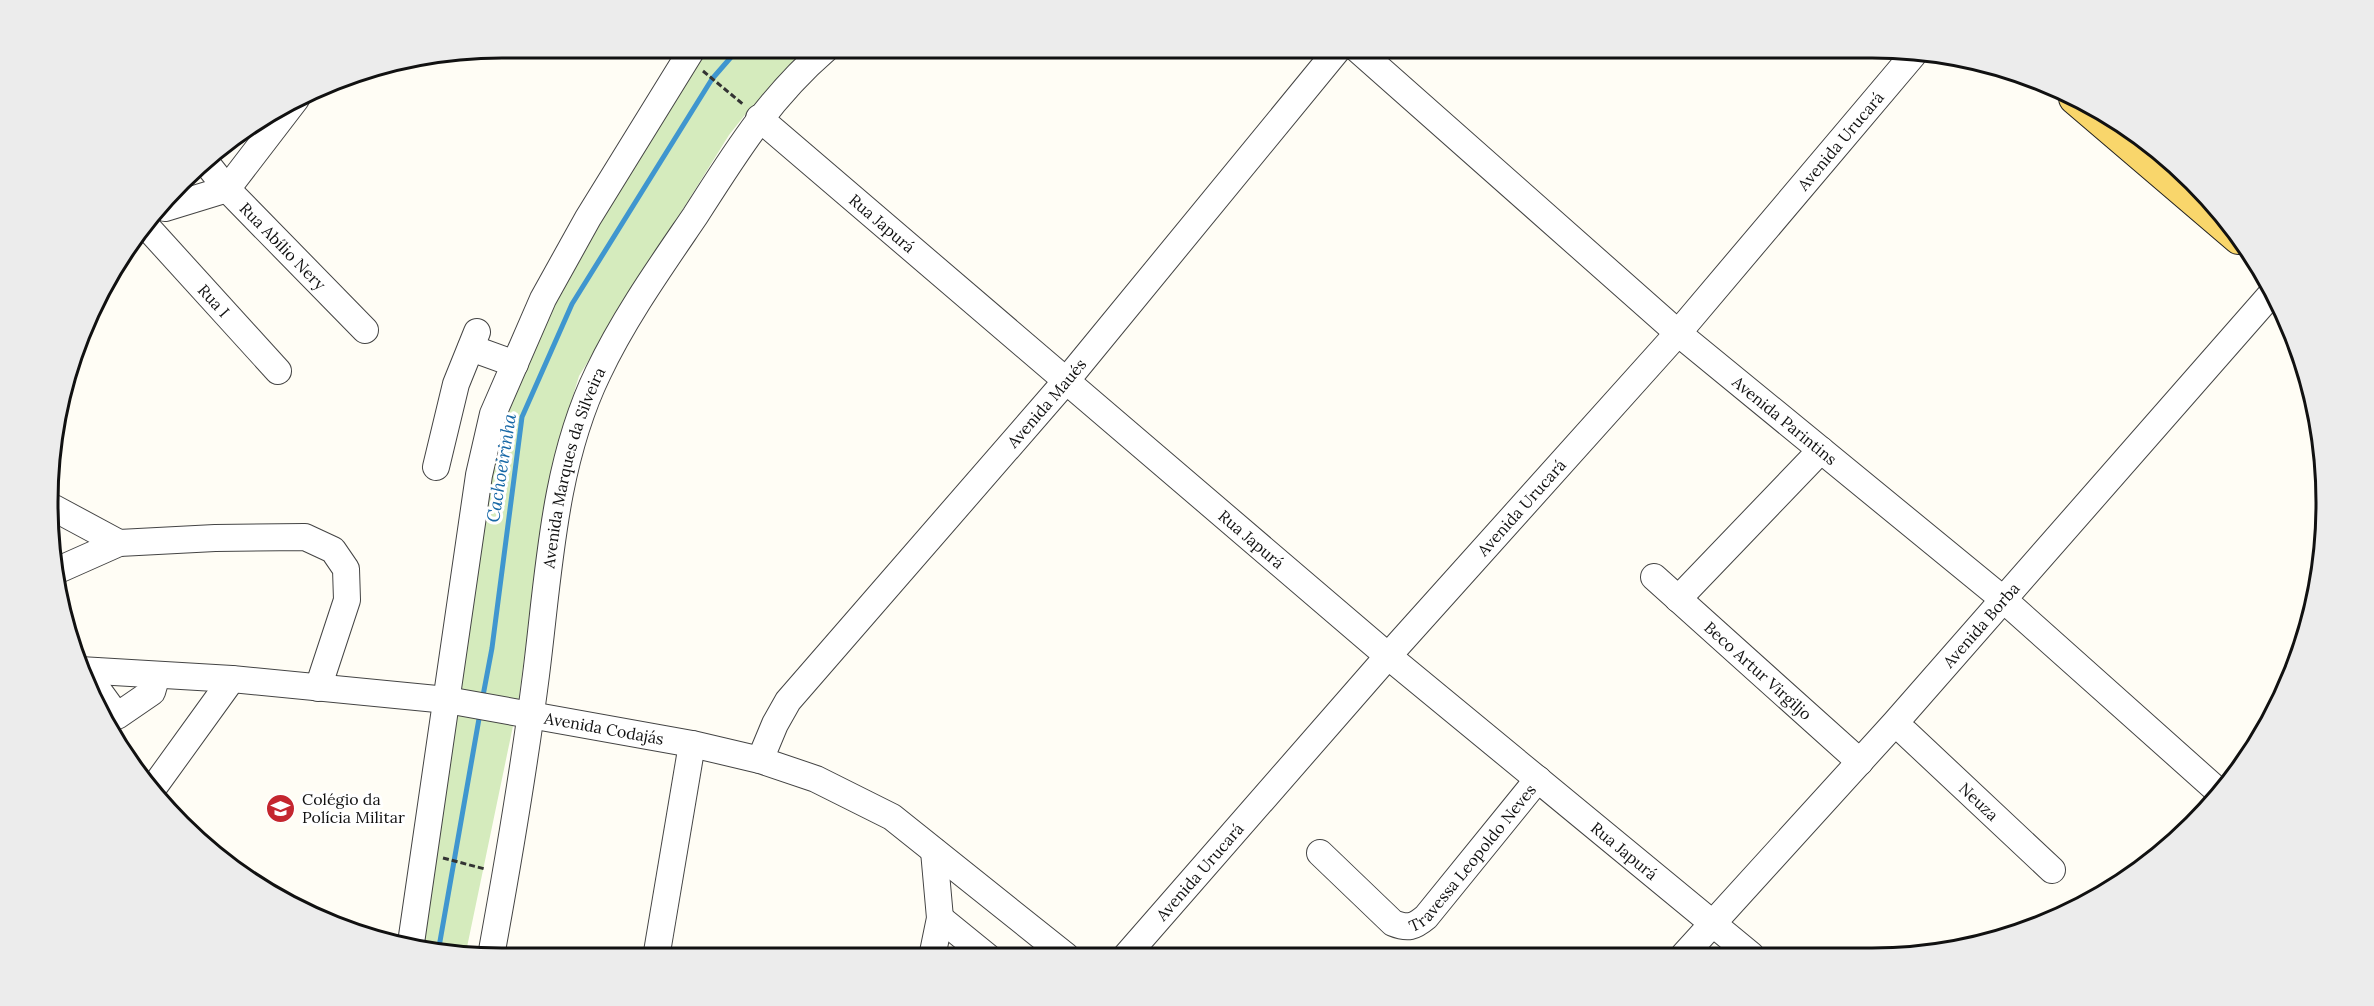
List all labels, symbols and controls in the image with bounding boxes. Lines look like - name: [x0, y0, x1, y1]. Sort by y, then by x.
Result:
- street label: Avenida Urucará: [1792, 87, 1888, 195]
- street label: Rua Japurá: [845, 190, 919, 257]
- street label: Rua Abílio Nery: [236, 198, 331, 295]
- street label: Rua I: [194, 280, 234, 321]
- street label: Avenida Maués: [1002, 354, 1090, 452]
- street label: Avenida Marques da Silveira: [538, 364, 609, 570]
- street label: Avenida Parintins: [1728, 371, 1841, 469]
- water label: Cachoeirinha: [481, 412, 521, 524]
- street label: Avenida Urucará: [1472, 455, 1570, 561]
- street label: Rua Japurá: [1214, 505, 1288, 573]
- street label: Avenida Borba: [1938, 578, 2024, 672]
- street label: Beco Artur Virgiljo: [1700, 617, 1816, 724]
- street label: Avenida Codajás: [542, 708, 665, 749]
- street label: Neuza: [1955, 778, 2003, 825]
- street label: Travessa Leopoldo Neves: [1406, 780, 1540, 936]
- place label: Colégio da Polícia Militar: [302, 789, 405, 827]
- school or university icon: Colégio da Polícia Militar: [265, 792, 297, 824]
- street label: Rua Japurá: [1587, 817, 1662, 884]
- street label: Avenida Urucará: [1151, 819, 1248, 925]

